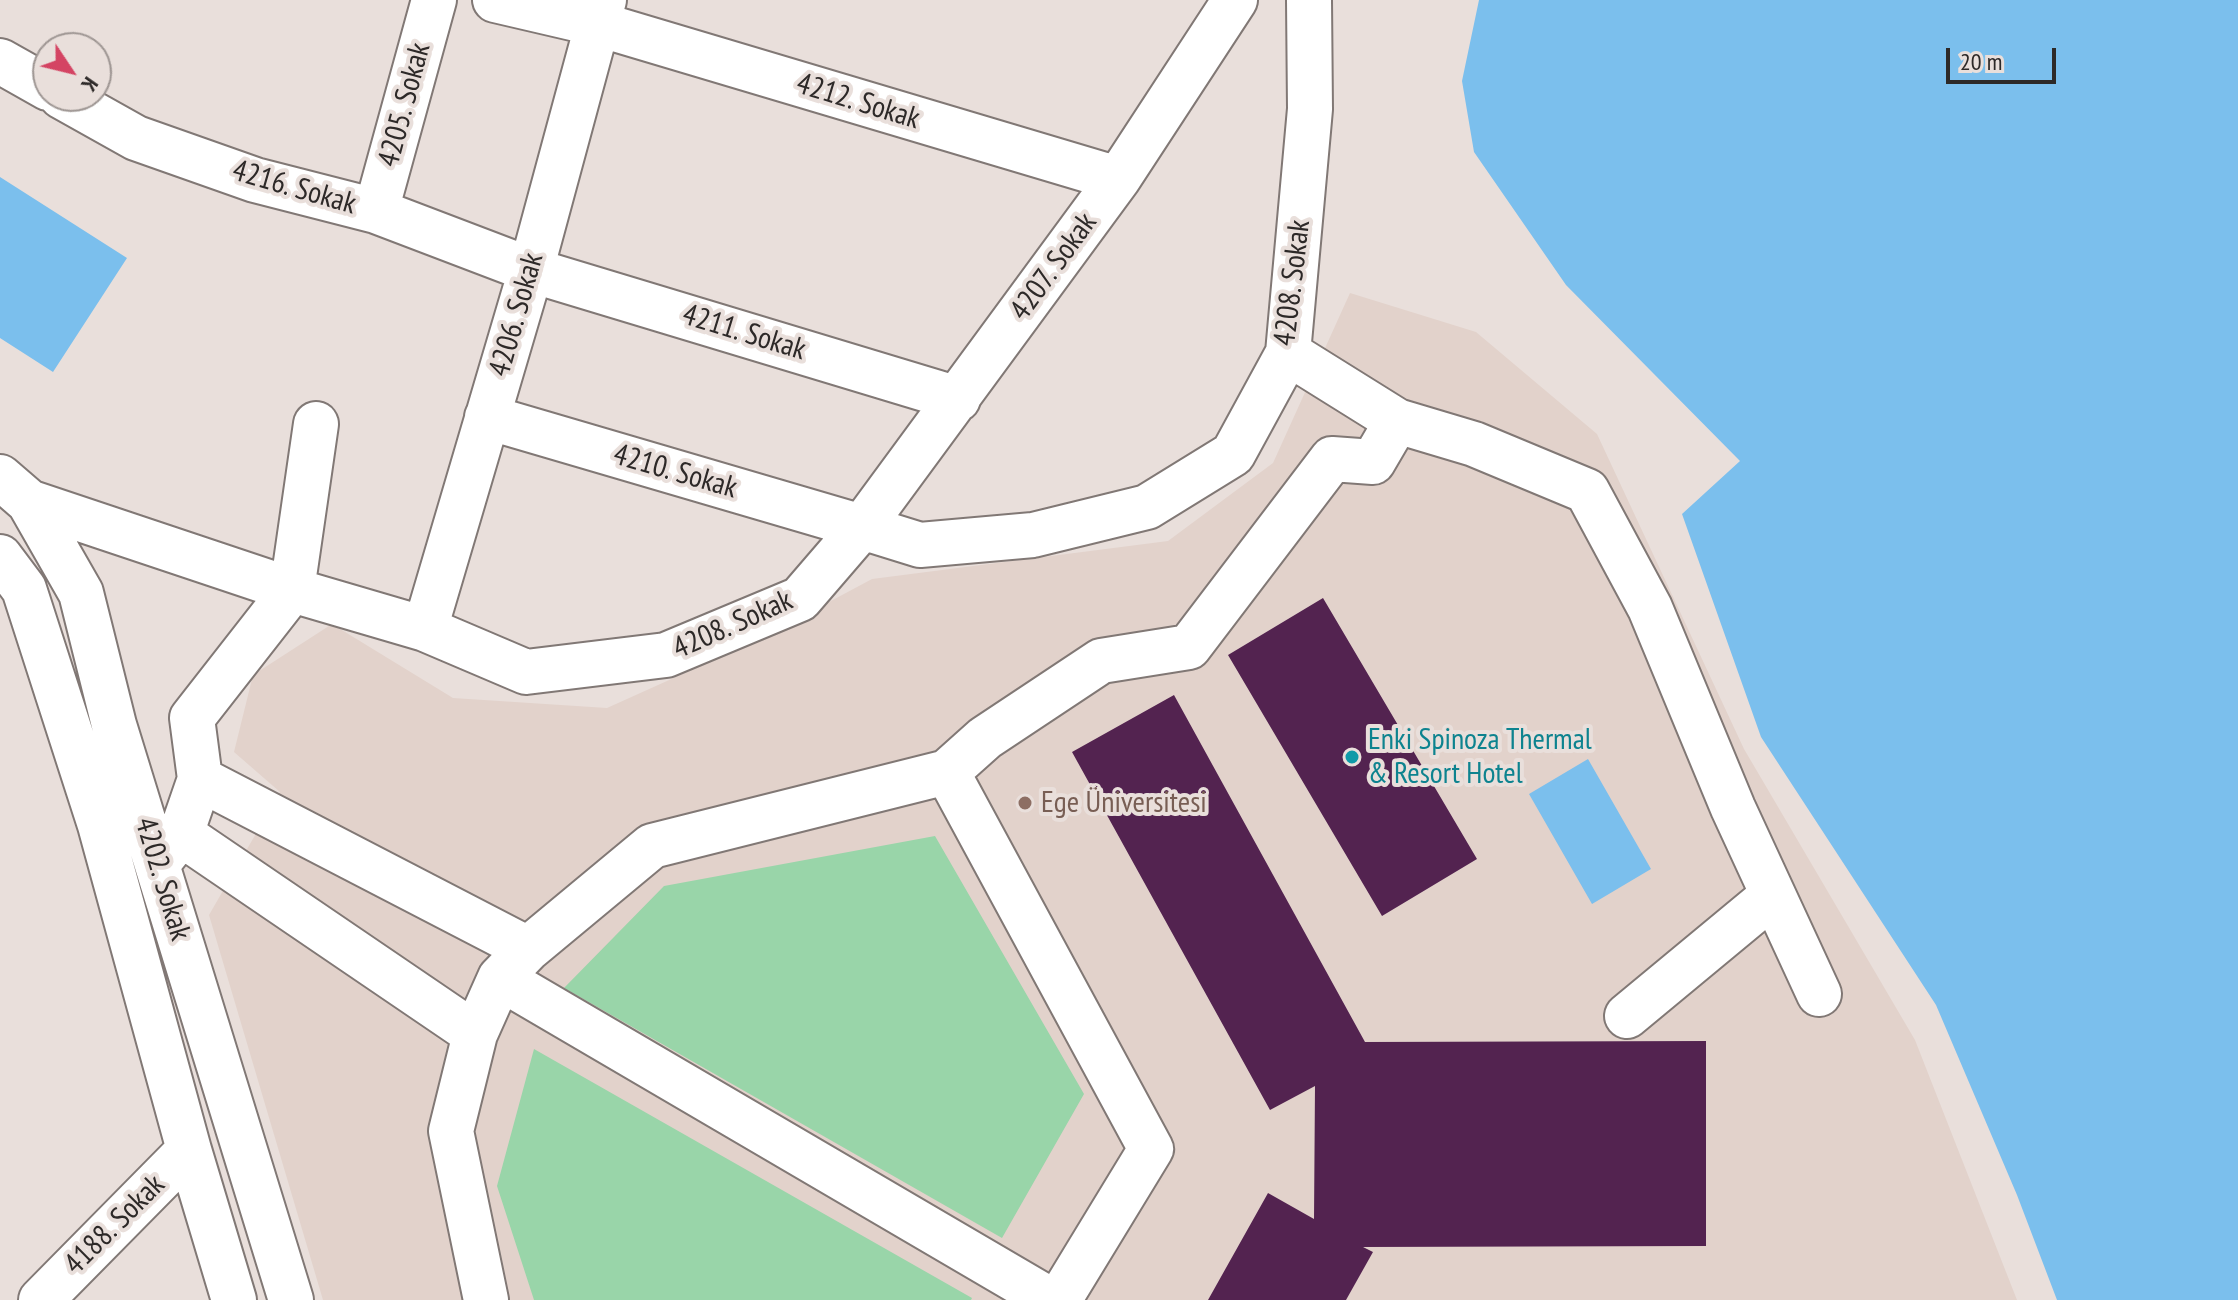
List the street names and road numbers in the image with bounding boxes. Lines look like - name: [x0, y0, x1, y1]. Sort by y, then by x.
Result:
- street label: 4205. Sokak: [371, 39, 439, 171]
- street label: 4212. Sokak: [792, 66, 924, 138]
- street label: 4216. Sokak: [228, 153, 360, 223]
- street label: 4207. Sokak: [1003, 206, 1105, 328]
- street label: 4208. Sokak: [1267, 218, 1319, 348]
- street label: 4206. Sokak: [482, 249, 552, 381]
- street label: 4211. Sokak: [678, 297, 810, 369]
- street label: 4210. Sokak: [609, 437, 741, 507]
- street label: 4208. Sokak: [668, 583, 798, 667]
- street label: 4202. Sokak: [126, 813, 198, 945]
- street label: 4188. Sokak: [57, 1167, 173, 1283]

